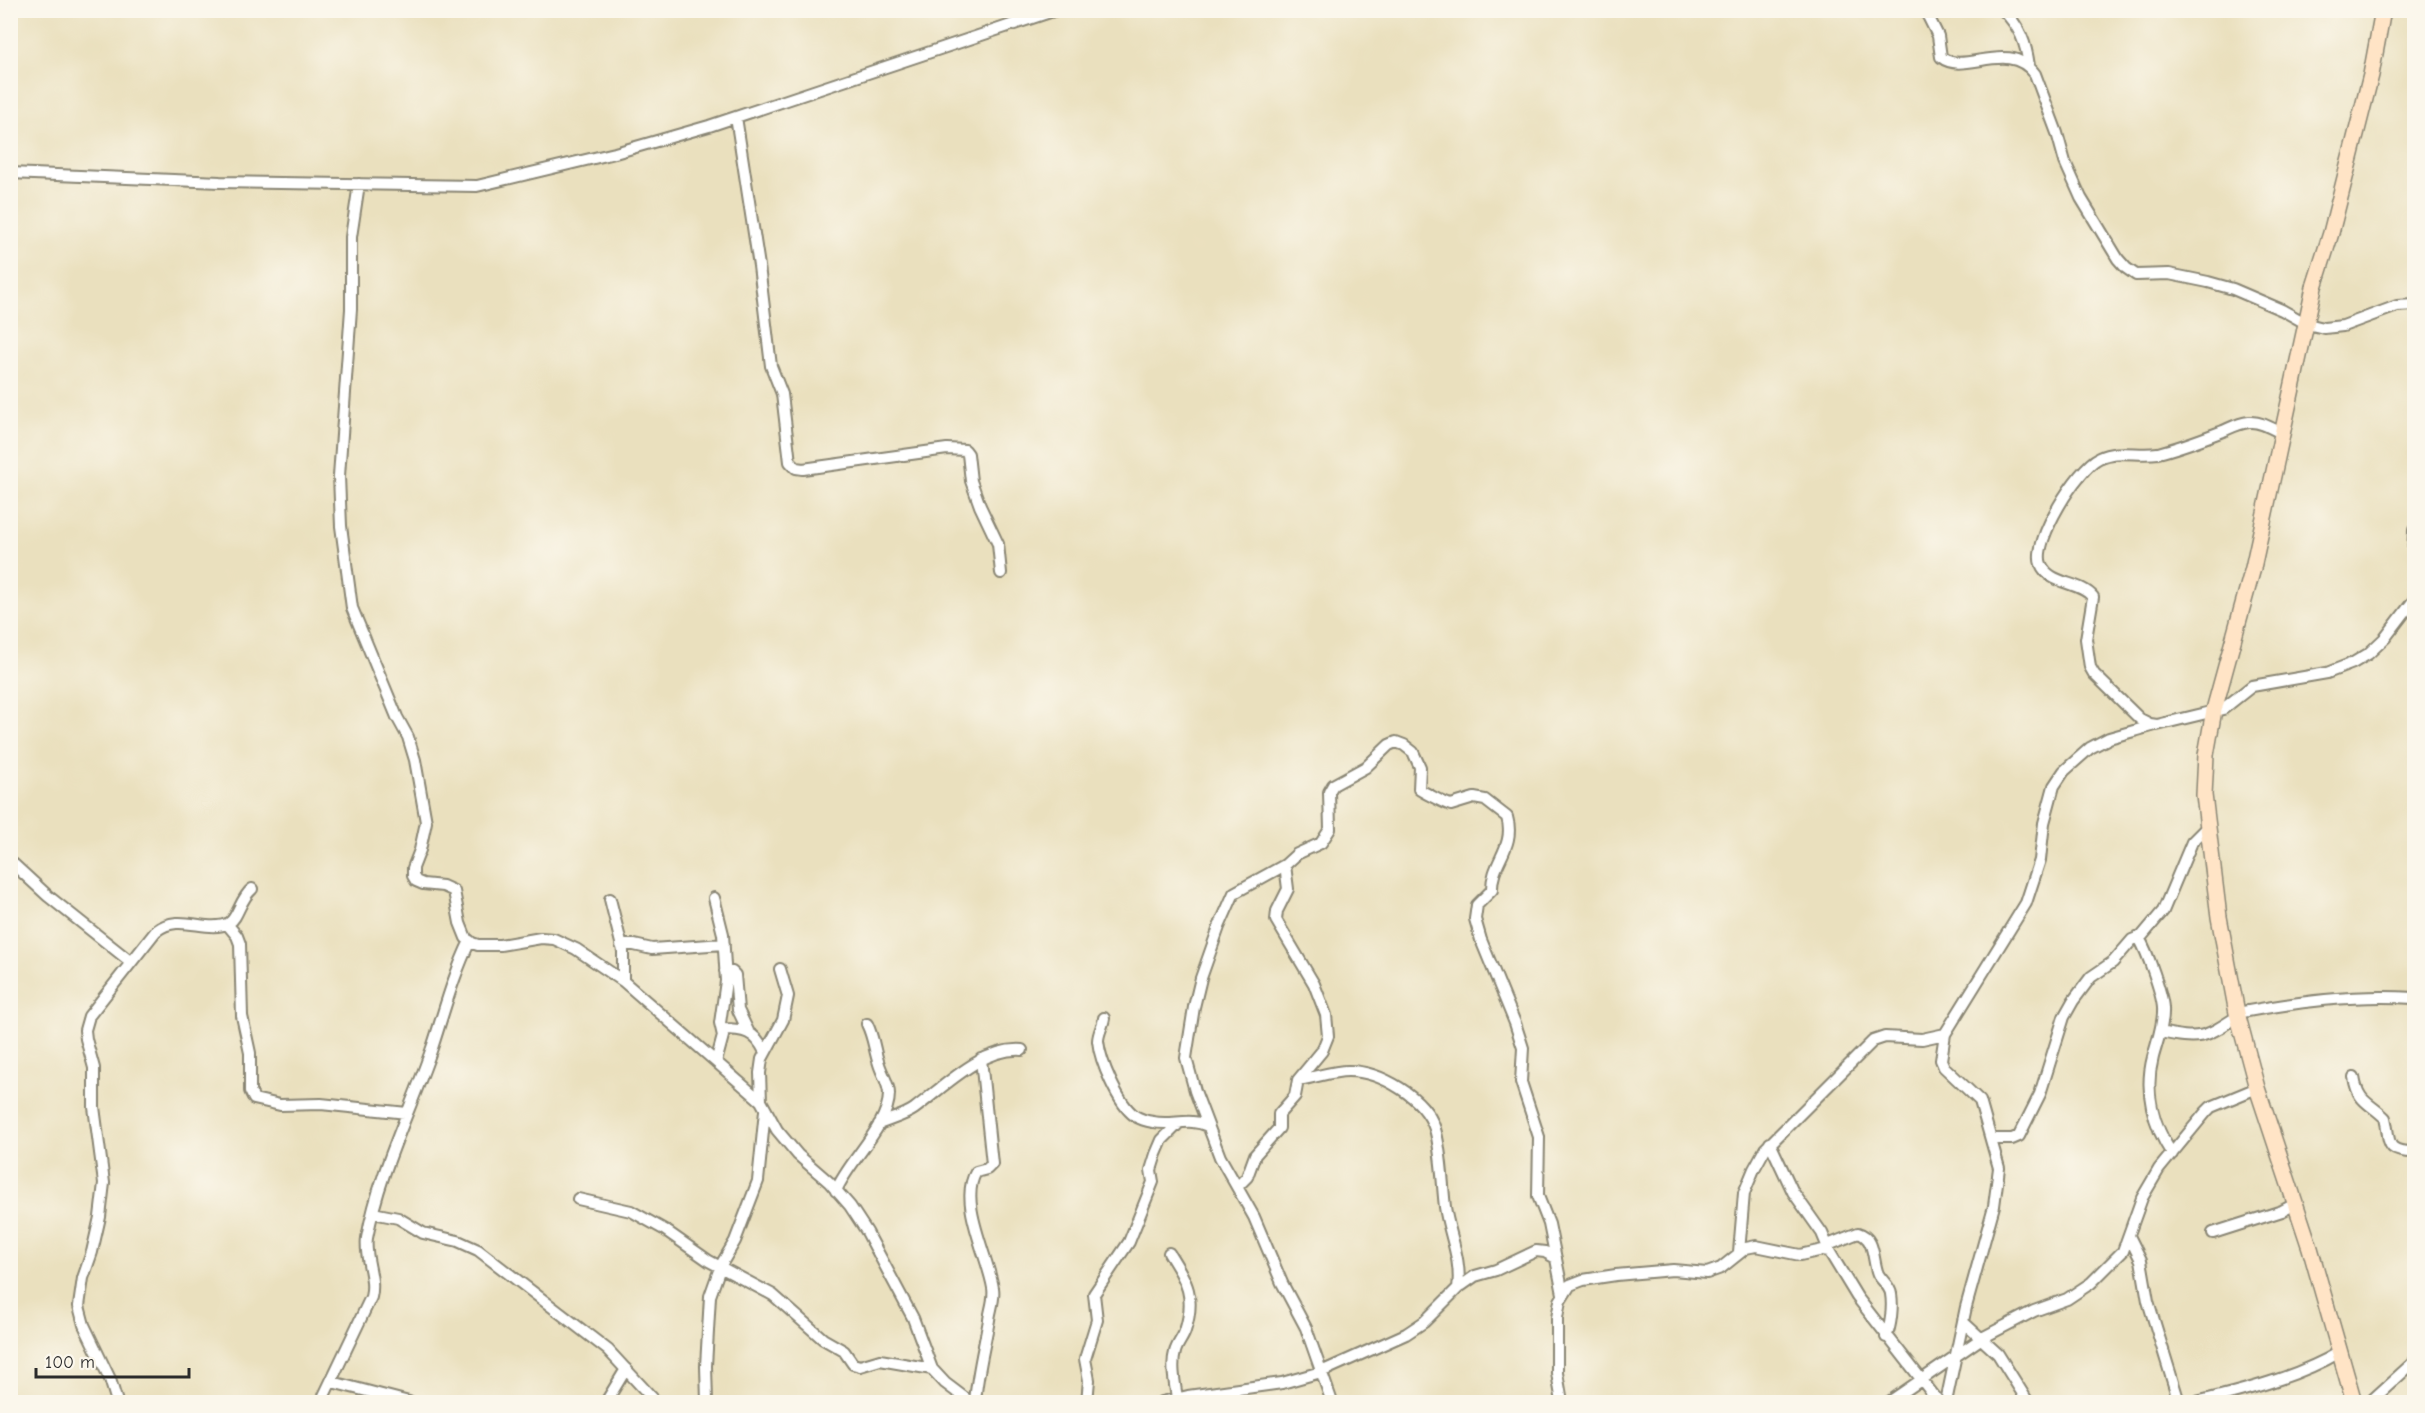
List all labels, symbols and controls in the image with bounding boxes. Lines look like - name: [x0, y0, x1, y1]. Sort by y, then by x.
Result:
- scale bar: [36, 1341, 189, 1379]
- text: 100 m: [45, 1352, 95, 1373]

